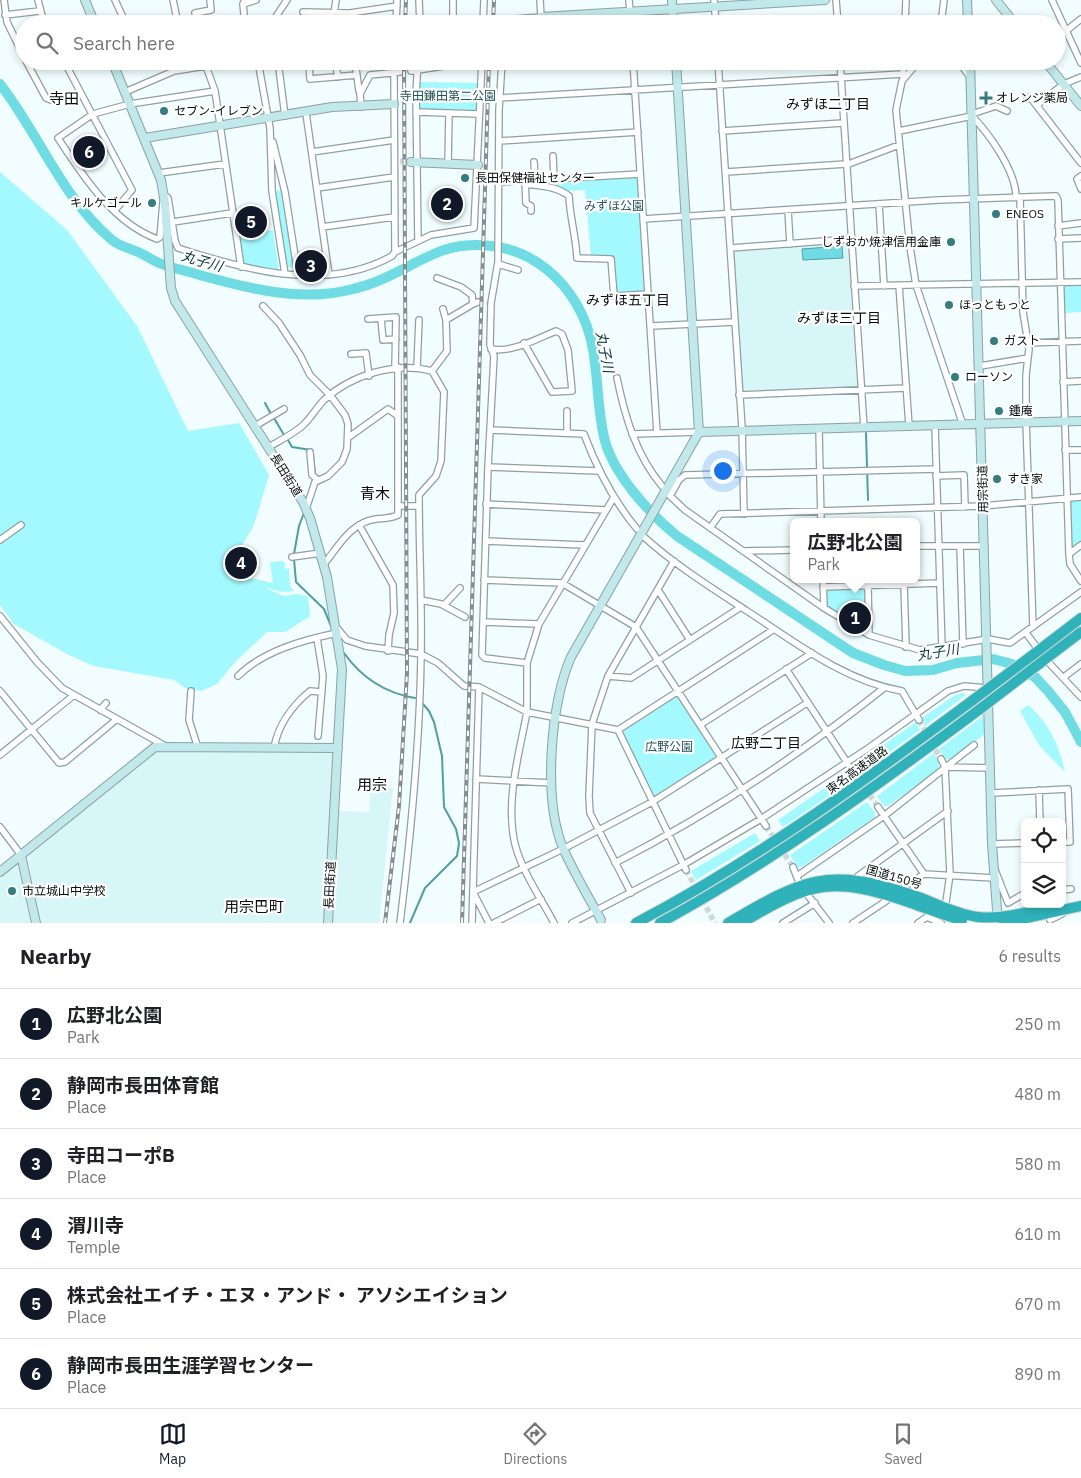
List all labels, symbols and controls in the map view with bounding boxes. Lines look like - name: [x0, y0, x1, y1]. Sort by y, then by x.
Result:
- search box: [15, 15, 1066, 70]
- icon: search: [33, 29, 61, 57]
- text: Search here: [73, 31, 175, 55]
- park label: 寺田鎌田第二公園: [400, 88, 496, 103]
- district label: 寺田: [49, 89, 79, 108]
- place label: オレンジ薬局: [996, 90, 1068, 105]
- marker: オレンジ薬局: [980, 92, 992, 104]
- district label: みずほ二丁目: [786, 95, 870, 113]
- place label: セブン-イレブン: [174, 103, 263, 118]
- marker: セブン-イレブン: [158, 105, 170, 117]
- pin: 6: [73, 133, 105, 171]
- place label: 長田保健福祉センター: [475, 170, 595, 185]
- marker: 長田保健福祉センター: [459, 172, 471, 184]
- pin: 2: [431, 185, 463, 223]
- place label: キルケゴール: [70, 195, 142, 210]
- marker: キルケゴール: [146, 197, 158, 209]
- park label: みずほ公園: [584, 198, 644, 213]
- pin: 5: [235, 203, 267, 241]
- place label: ENEOS: [1006, 206, 1044, 221]
- marker: ENEOS: [990, 208, 1002, 220]
- place label: しずおか焼津信用金庫: [821, 234, 941, 249]
- marker: しずおか焼津信用金庫: [945, 236, 957, 248]
- water label: 丸子川: [179, 247, 227, 276]
- pin: 3: [295, 247, 327, 285]
- district label: みずほ五丁目: [586, 291, 670, 309]
- place label: ほっともっと: [959, 297, 1031, 312]
- marker: ほっともっと: [943, 299, 955, 311]
- district label: みずほ三丁目: [797, 309, 881, 327]
- water label: 丸子川: [592, 330, 618, 376]
- place label: ガスト: [1004, 333, 1040, 348]
- marker: ガスト: [988, 335, 1000, 347]
- place label: ローソン: [965, 369, 1013, 384]
- marker: ローソン: [949, 371, 961, 383]
- place label: 鍾庵: [1009, 403, 1033, 418]
- marker: 鍾庵: [993, 405, 1005, 417]
- street label: 長田街道: [267, 450, 306, 499]
- your location: [710, 458, 736, 484]
- street label: 用宗街道: [975, 465, 990, 513]
- place label: すき家: [1007, 471, 1043, 486]
- marker: すき家: [991, 473, 1003, 485]
- district label: 青木: [360, 484, 390, 503]
- popup: [790, 518, 920, 583]
- text: 広野北公園: [807, 530, 903, 554]
- pin: 4: [225, 544, 257, 582]
- text: Park: [807, 554, 840, 574]
- pin: 1: [839, 599, 871, 637]
- water label: 丸子川: [916, 640, 962, 664]
- district label: 広野二丁目: [731, 734, 801, 752]
- park label: 広野公園: [645, 739, 693, 754]
- street label: 東名高速道路: [823, 742, 890, 797]
- district label: 用宗: [357, 775, 387, 794]
- map controls: [1021, 818, 1066, 908]
- button: locate: [1021, 818, 1066, 863]
- street label: 長田街道: [321, 861, 338, 909]
- street label: 国道150号: [864, 861, 924, 892]
- button: layers: [1021, 863, 1066, 908]
- place label: 市立城山中学校: [22, 883, 106, 898]
- marker: 市立城山中学校: [6, 885, 18, 897]
- district label: 用宗巴町: [224, 897, 284, 916]
- text: Nearby: [20, 942, 91, 970]
- text: 6 results: [998, 946, 1061, 966]
- text: 広野北公園: [67, 1003, 162, 1027]
- text: 1: [31, 1014, 41, 1034]
- text: 250 m: [1014, 1014, 1061, 1034]
- text: Park: [67, 1027, 99, 1047]
- text: 静岡市長田体育館: [67, 1073, 219, 1097]
- text: 2: [31, 1084, 41, 1104]
- text: 480 m: [1014, 1084, 1061, 1104]
- text: Place: [67, 1097, 106, 1117]
- text: 寺田コーポB: [67, 1143, 175, 1167]
- text: 3: [31, 1154, 41, 1174]
- text: 580 m: [1014, 1154, 1061, 1174]
- text: Place: [67, 1167, 106, 1187]
- text: 渭川寺: [67, 1213, 124, 1237]
- text: 4: [31, 1224, 41, 1244]
- text: 610 m: [1014, 1224, 1061, 1244]
- text: Temple: [67, 1237, 120, 1257]
- text: 株式会社エイチ・エヌ・アンド・ アソシエイション: [67, 1283, 508, 1307]
- text: 5: [31, 1294, 41, 1314]
- text: 670 m: [1014, 1294, 1061, 1314]
- text: Place: [67, 1307, 106, 1327]
- text: 静岡市長田生涯学習センター: [67, 1353, 314, 1377]
- text: 6: [31, 1364, 41, 1384]
- text: 890 m: [1014, 1364, 1061, 1384]
- text: Place: [67, 1377, 106, 1397]
- tab: Map: [159, 1420, 187, 1468]
- tab: Directions: [504, 1420, 567, 1468]
- tab: Saved: [884, 1420, 922, 1468]

